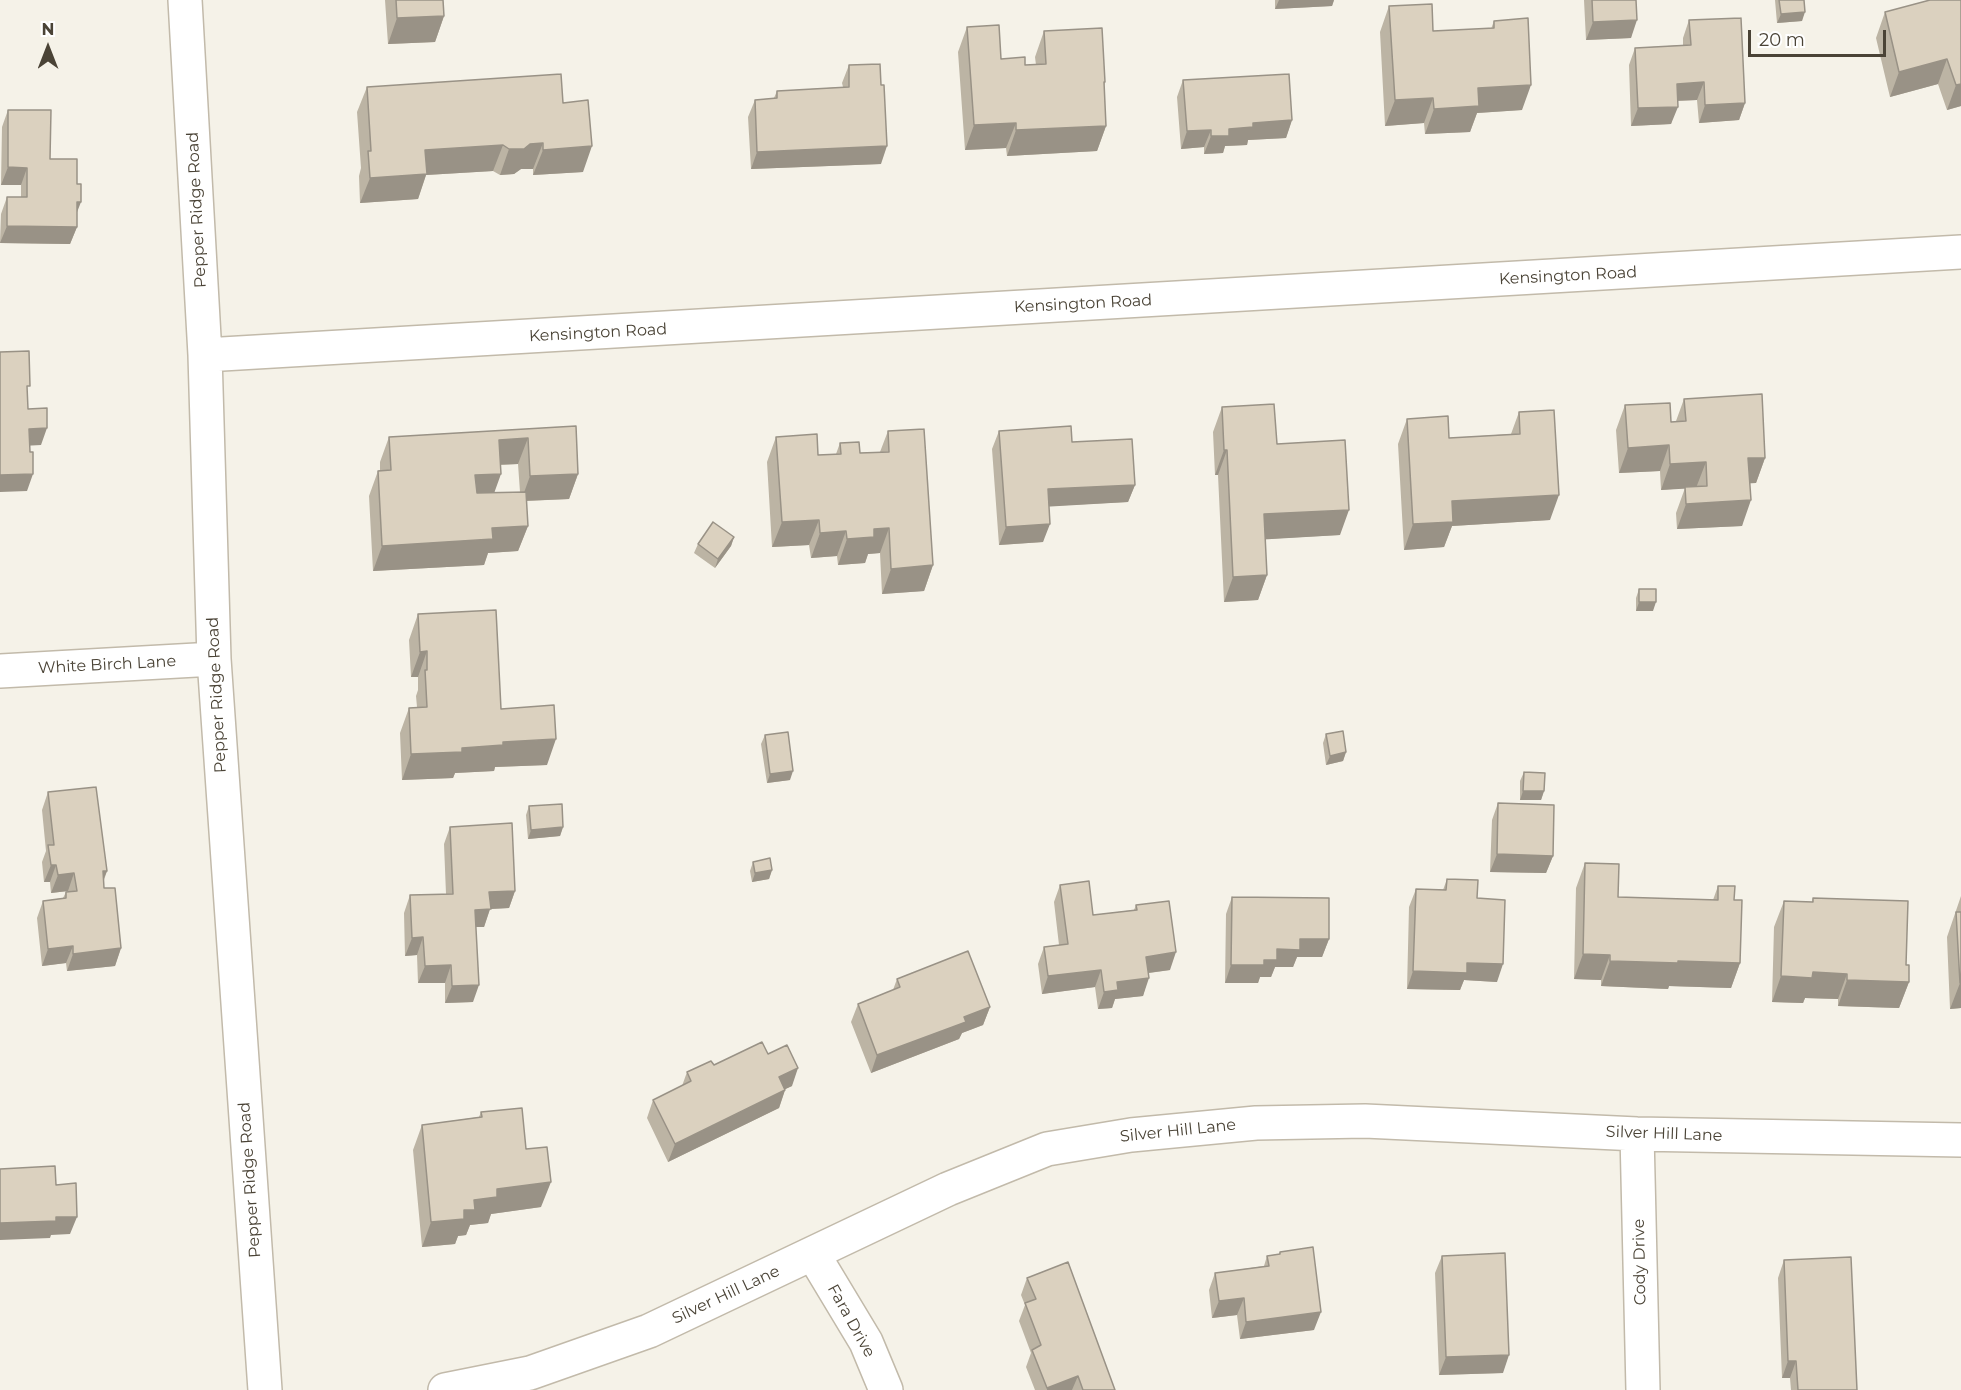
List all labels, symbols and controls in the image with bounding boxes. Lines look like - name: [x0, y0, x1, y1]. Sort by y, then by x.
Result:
- north arrow: [18, 18, 78, 78]
- scale bar: [1751, 18, 1889, 56]
- text: N: [42, 20, 54, 39]
- text: 20 m: [1759, 29, 1805, 51]
- street label: Pepper Ridge Road: [183, 131, 211, 289]
- street label: Kensington Road: [1498, 263, 1638, 289]
- street label: Kensington Road: [1013, 291, 1153, 317]
- street label: Kensington Road: [528, 320, 668, 346]
- street label: Pepper Ridge Road: [203, 616, 231, 774]
- street label: White Birch Lane: [37, 652, 177, 678]
- street label: Pepper Ridge Road: [235, 1101, 265, 1259]
- street label: Silver Hill Lane: [1119, 1115, 1237, 1147]
- street label: Silver Hill Lane: [1605, 1122, 1723, 1146]
- street label: Cody Drive: [1630, 1219, 1650, 1305]
- street label: Silver Hill Lane: [669, 1262, 783, 1328]
- street label: Fara Drive: [823, 1281, 879, 1361]

